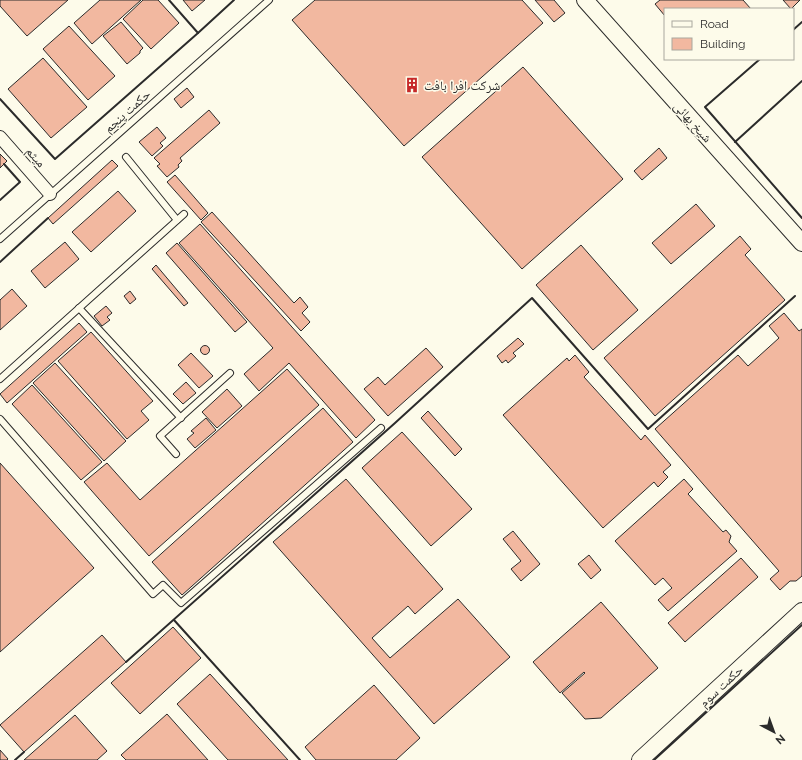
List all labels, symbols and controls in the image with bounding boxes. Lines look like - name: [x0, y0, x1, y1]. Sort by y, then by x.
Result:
- legend: [664, 8, 794, 60]
- text: Road: [700, 17, 729, 31]
- text: Building: [700, 37, 746, 51]
- building icon: شرکت افرا بافت: [403, 76, 421, 94]
- place label: شرکت افرا بافت: [424, 78, 500, 94]
- street label: حکمت پنجم: [101, 86, 154, 137]
- street label: شیخ بهائی: [669, 99, 715, 147]
- street label: میثم: [22, 144, 49, 171]
- street label: حکمت سوم: [696, 662, 747, 711]
- north arrow: [754, 712, 794, 752]
- text: N: [773, 732, 788, 747]

